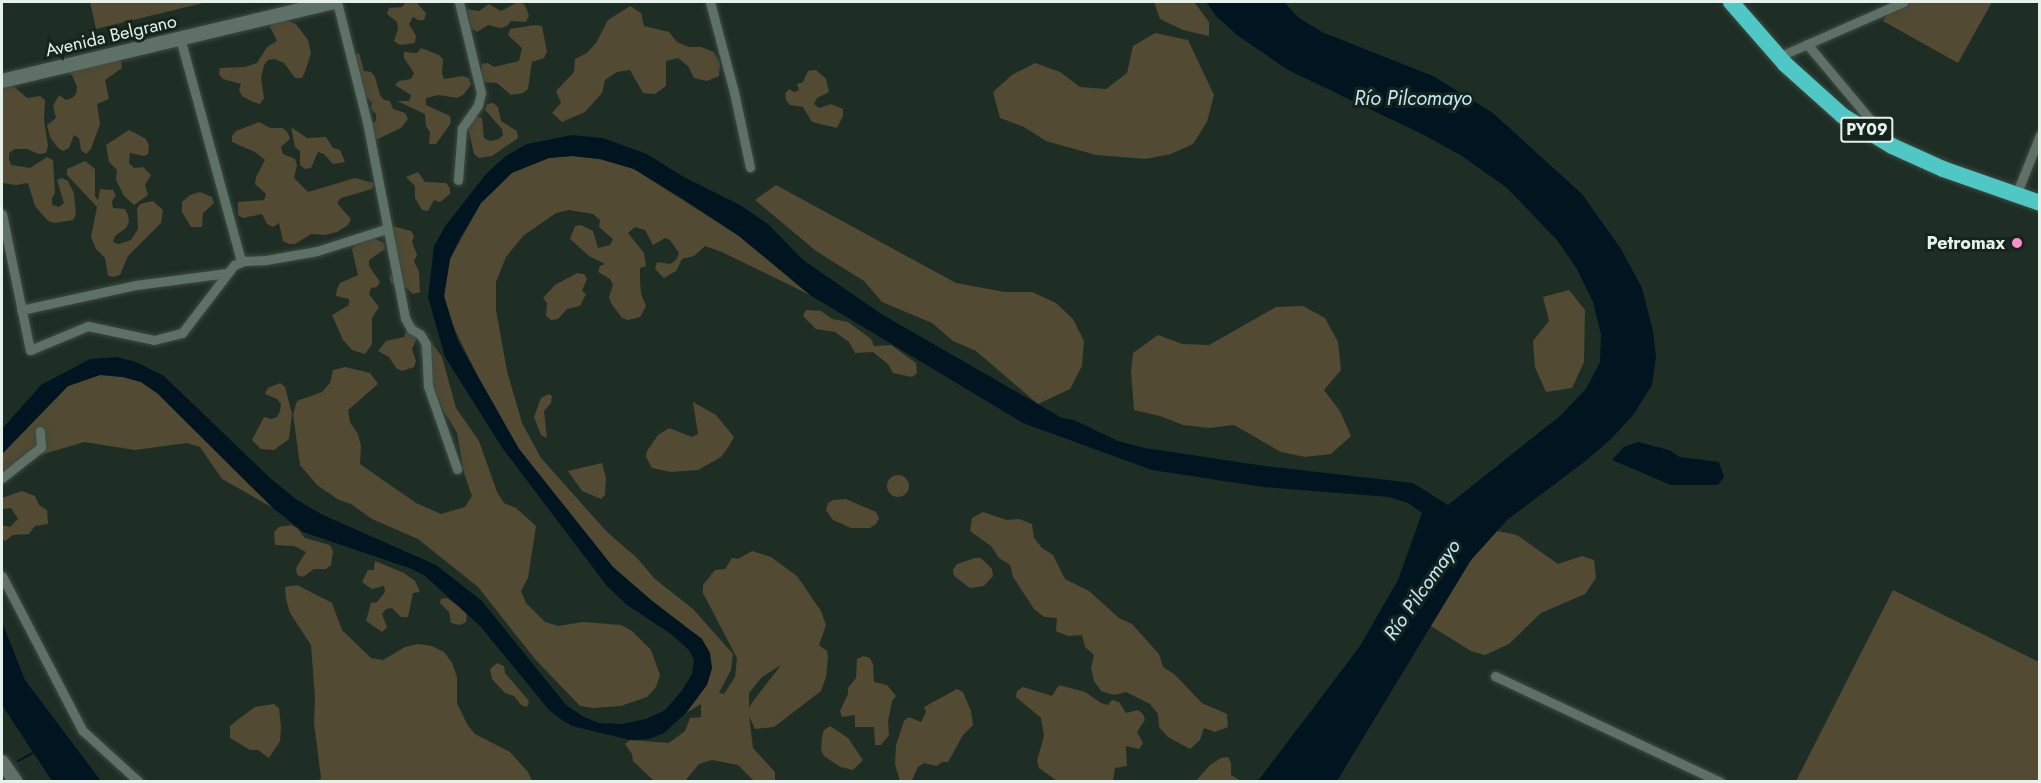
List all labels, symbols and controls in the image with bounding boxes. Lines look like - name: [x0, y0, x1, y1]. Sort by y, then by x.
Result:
- street label: Avenida Belgrano: [43, 10, 179, 62]
- water label: Río Pilcomayo: [1354, 86, 1472, 110]
- road number: PY09: [1840, 117, 1894, 143]
- place label: Petromax: [1927, 232, 2005, 254]
- marker: Petromax: [2010, 236, 2024, 250]
- water label: Río Pilcomayo: [1378, 535, 1466, 645]

